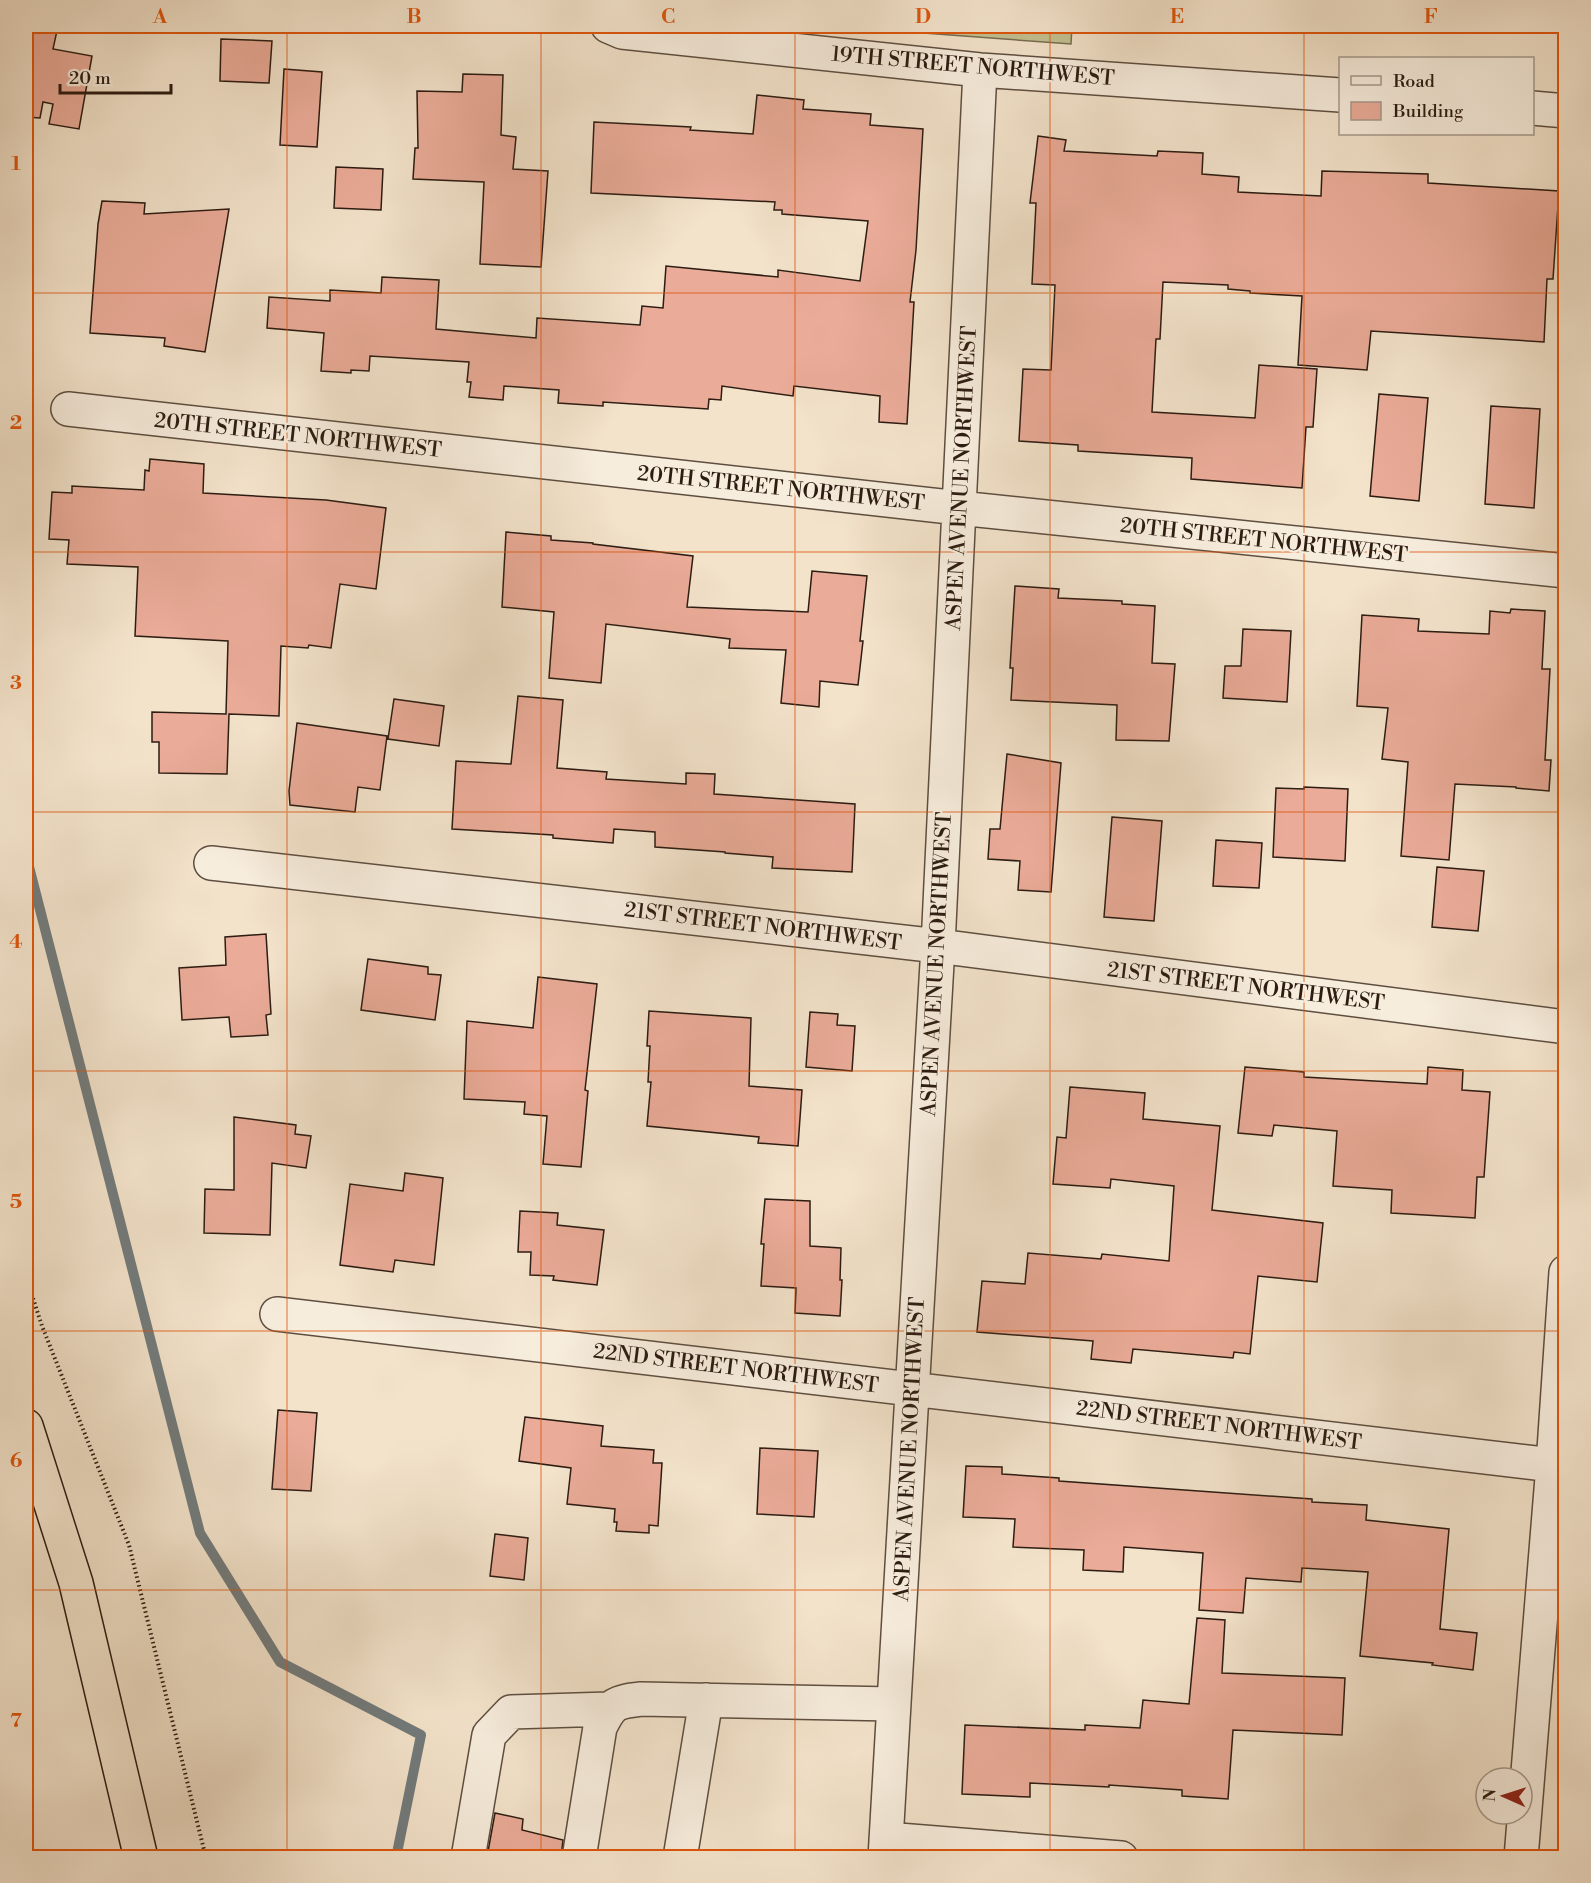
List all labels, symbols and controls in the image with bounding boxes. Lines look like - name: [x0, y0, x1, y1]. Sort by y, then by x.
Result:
- text: A: [152, 5, 168, 30]
- text: B: [406, 5, 422, 30]
- text: C: [661, 5, 675, 30]
- text: D: [915, 5, 931, 30]
- text: E: [1170, 5, 1184, 30]
- text: F: [1424, 5, 1438, 30]
- street label: 19TH STREET NORTHWEST: [830, 42, 1116, 92]
- scale bar: [60, 57, 171, 95]
- legend: [1339, 57, 1534, 135]
- text: 20 m: [69, 67, 111, 90]
- text: Road: [1393, 70, 1436, 93]
- text: Building: [1392, 100, 1464, 123]
- text: 1: [11, 152, 21, 177]
- street label: ASPEN AVENUE NORTHWEST: [941, 325, 983, 632]
- street label: 20TH STREET NORTHWEST: [153, 408, 443, 464]
- text: 2: [10, 411, 22, 436]
- street label: 20TH STREET NORTHWEST: [636, 461, 926, 517]
- street label: 20TH STREET NORTHWEST: [1119, 513, 1409, 569]
- text: 3: [10, 671, 22, 696]
- street label: ASPEN AVENUE NORTHWEST: [916, 811, 958, 1118]
- street label: 21ST STREET NORTHWEST: [623, 897, 903, 957]
- text: 4: [9, 930, 23, 955]
- street label: 21ST STREET NORTHWEST: [1106, 957, 1386, 1017]
- text: 5: [10, 1190, 22, 1215]
- street label: ASPEN AVENUE NORTHWEST: [889, 1296, 931, 1603]
- street label: 22ND STREET NORTHWEST: [592, 1339, 880, 1399]
- street label: 22ND STREET NORTHWEST: [1075, 1396, 1363, 1456]
- text: 6: [10, 1449, 23, 1474]
- text: 7: [10, 1709, 22, 1734]
- north arrow: [1474, 1766, 1534, 1826]
- text: N: [1480, 1788, 1500, 1802]

